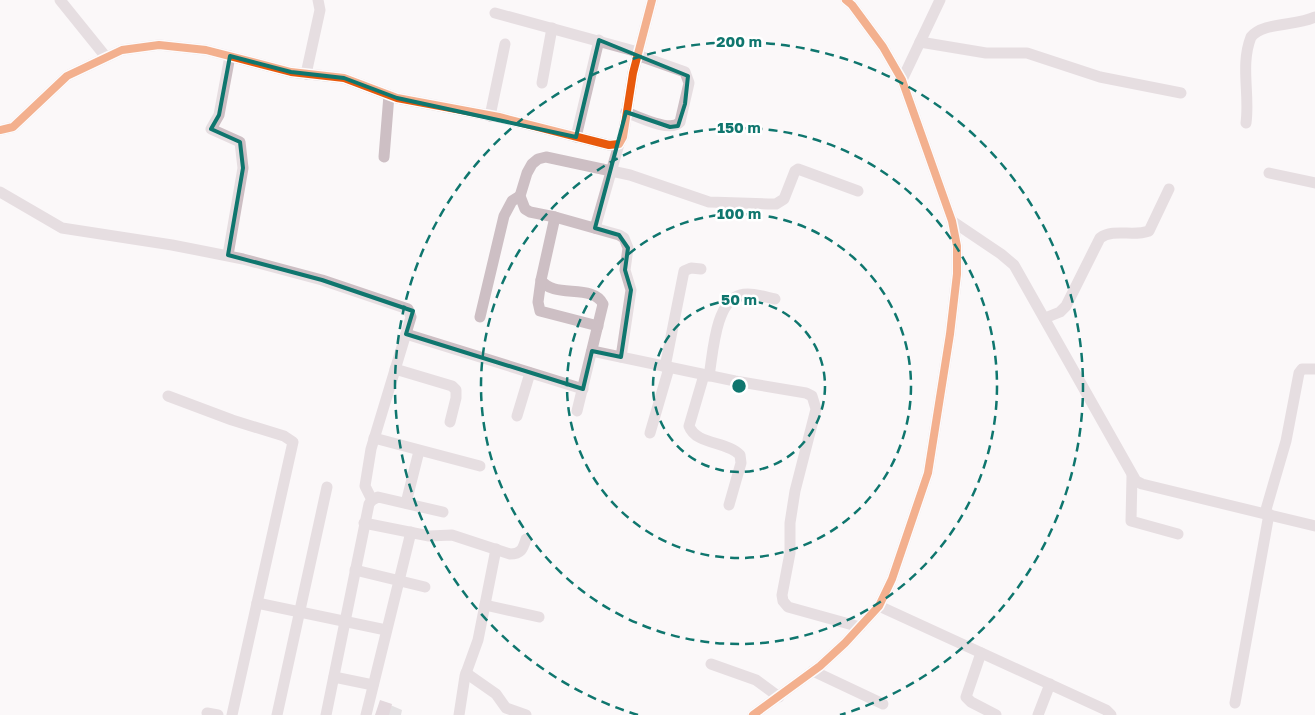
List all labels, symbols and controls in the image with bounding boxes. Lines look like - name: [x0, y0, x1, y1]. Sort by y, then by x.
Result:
- text: 200 m: [716, 32, 762, 50]
- text: 150 m: [717, 118, 761, 136]
- text: 100 m: [717, 204, 761, 222]
- text: 50 m: [721, 290, 757, 308]
- centre of rings: [730, 377, 748, 395]

